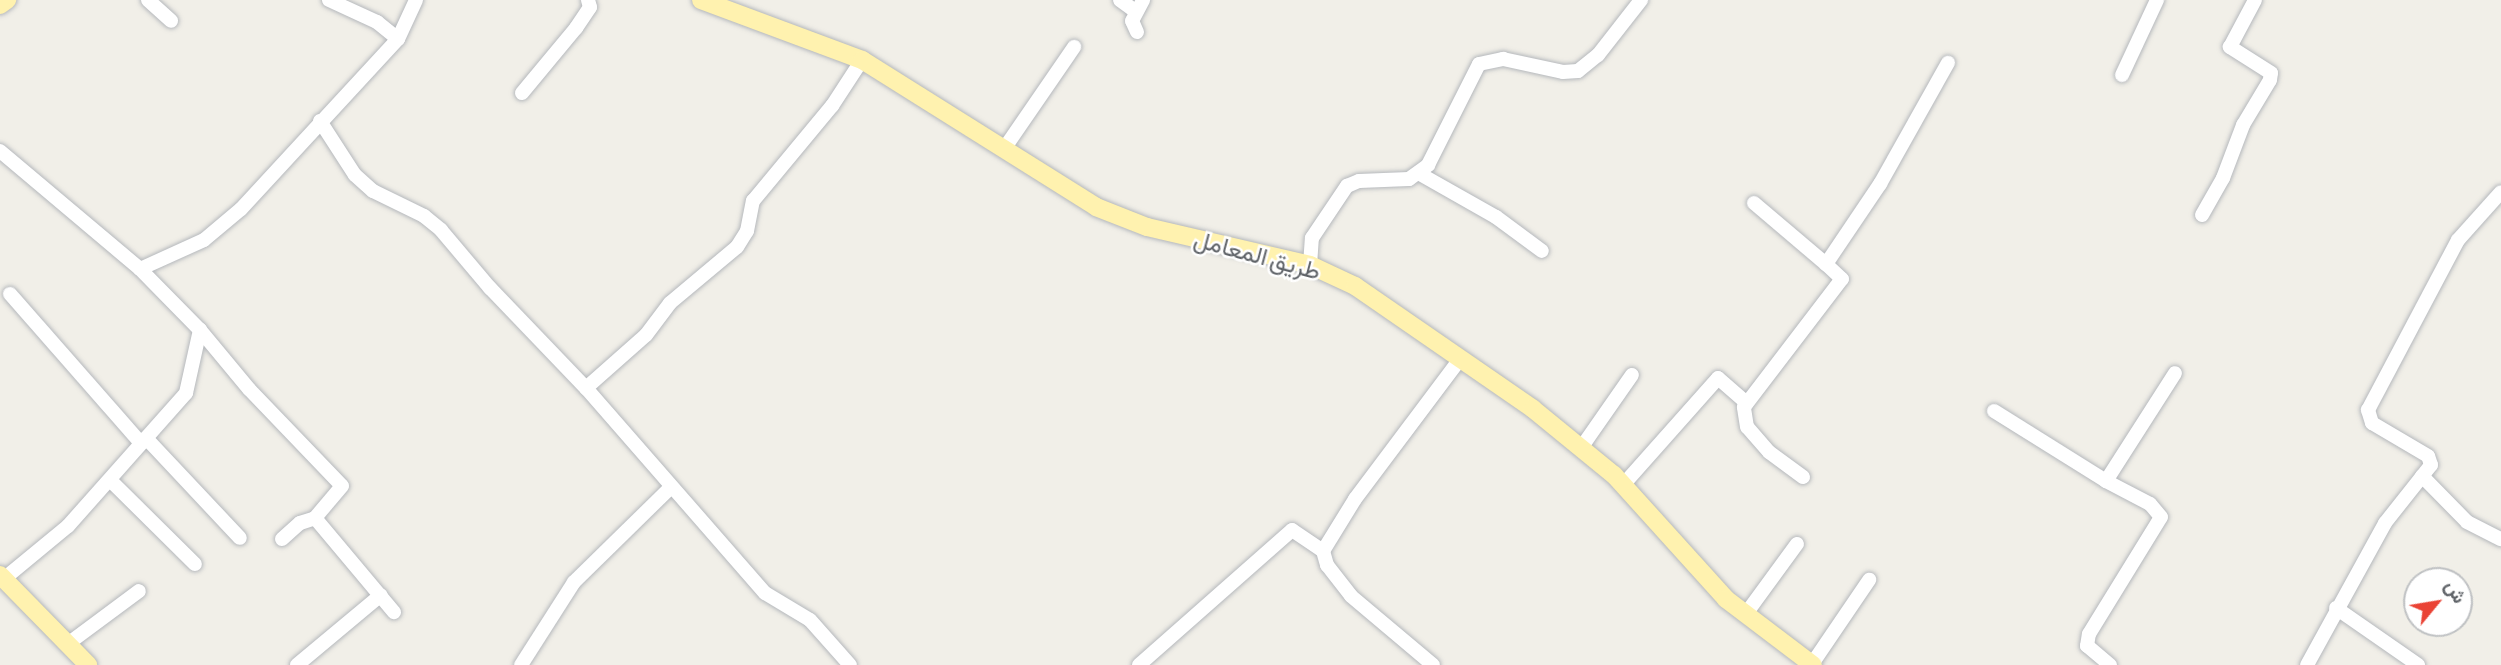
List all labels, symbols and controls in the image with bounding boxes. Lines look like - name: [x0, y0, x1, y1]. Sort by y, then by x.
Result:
- street label: طريق المعامل: [1191, 225, 1323, 287]
- north arrow: [2403, 567, 2473, 637]
- text: ش: [2439, 577, 2471, 608]

